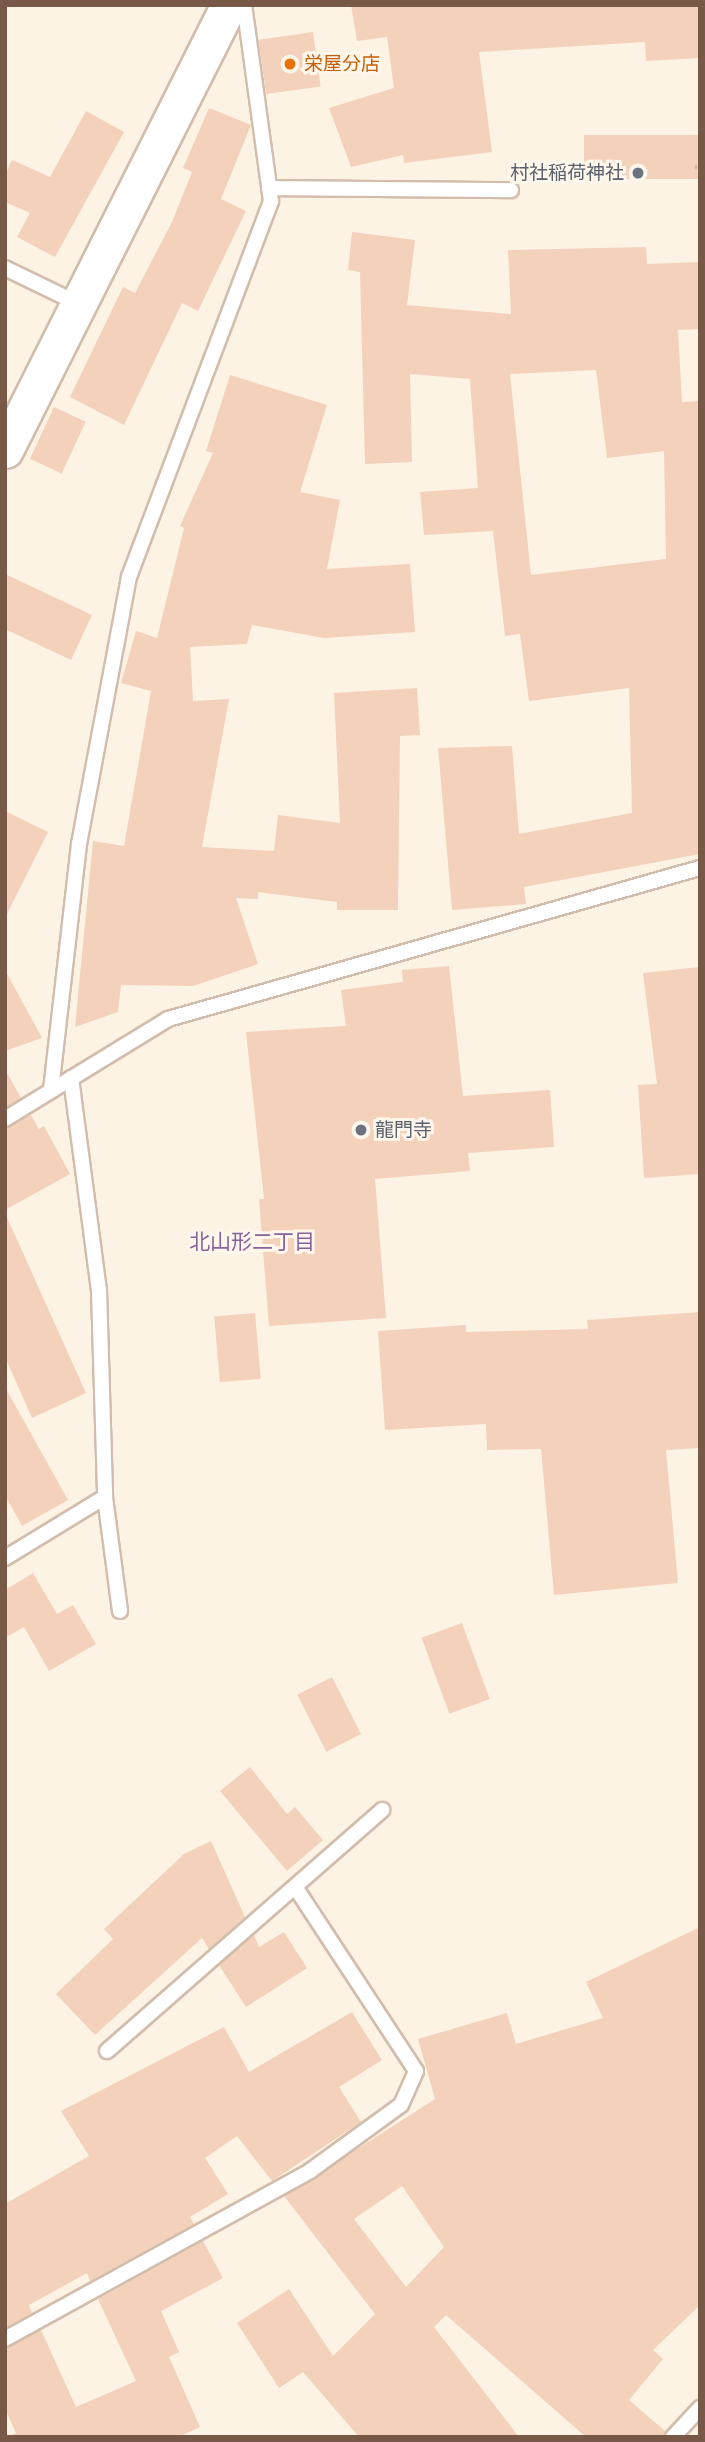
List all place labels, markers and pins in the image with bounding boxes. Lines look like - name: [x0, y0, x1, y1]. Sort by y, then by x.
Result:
- place label: 栄屋分店: [304, 53, 380, 75]
- marker: 栄屋分店: [282, 56, 298, 72]
- place label: 村社稲荷神社: [510, 162, 624, 184]
- marker: 村社稲荷神社: [630, 165, 646, 181]
- place label: 龍門寺: [375, 1119, 432, 1141]
- marker: 龍門寺: [353, 1122, 369, 1138]

